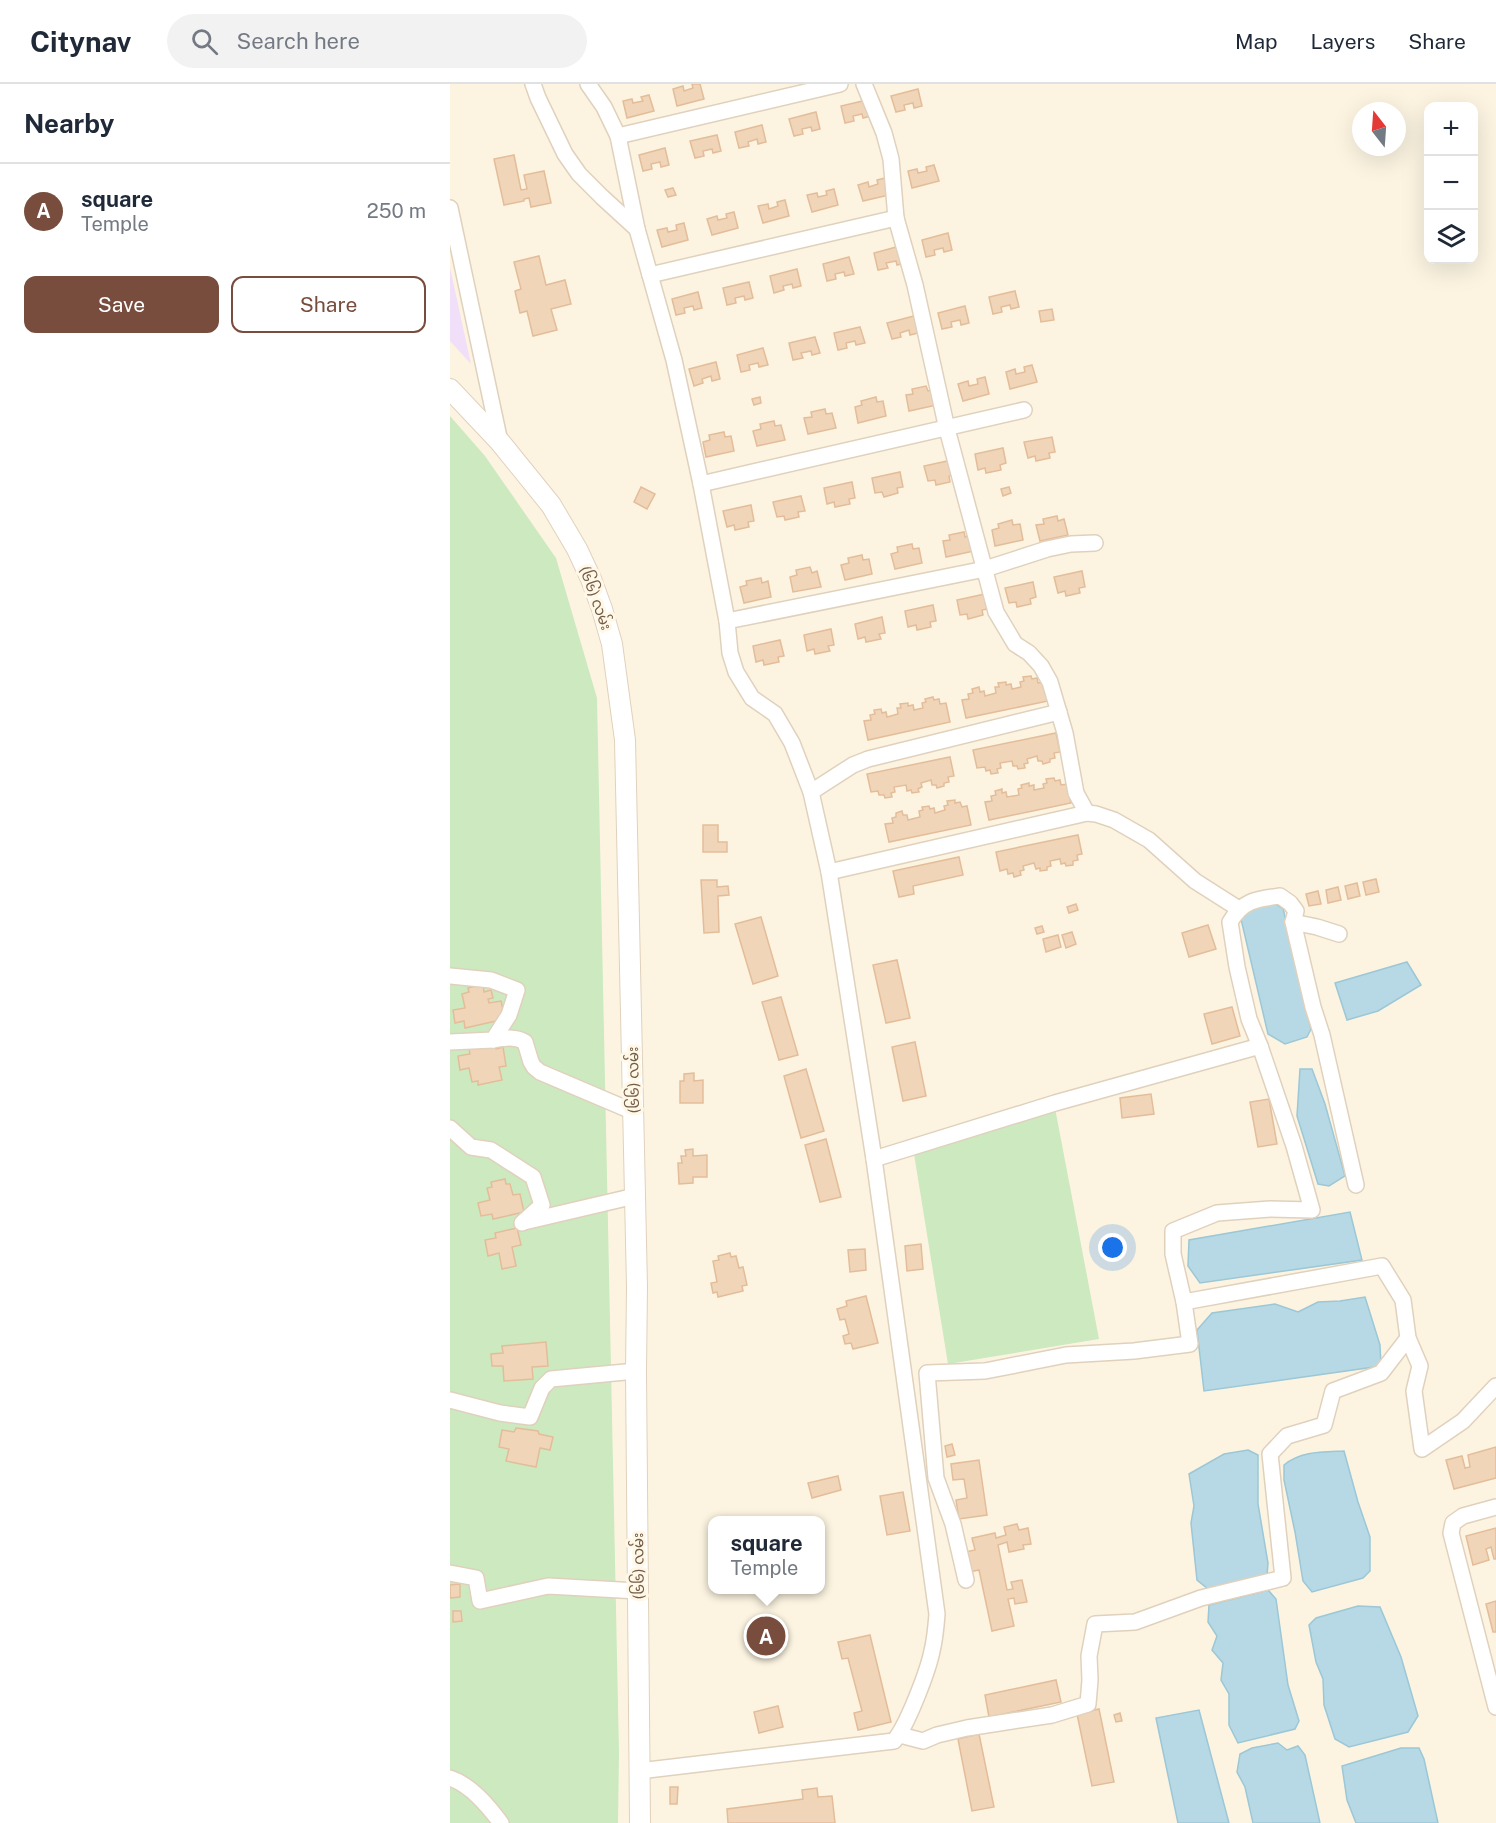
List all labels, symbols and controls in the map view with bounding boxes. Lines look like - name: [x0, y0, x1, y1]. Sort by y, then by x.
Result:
- search box: [167, 14, 587, 68]
- text: Citynav: [30, 25, 131, 58]
- icon: search: [188, 25, 221, 58]
- text: Search here: [236, 28, 360, 54]
- text: Map: [1235, 29, 1278, 54]
- text: Layers: [1311, 29, 1375, 54]
- text: Share: [1408, 29, 1466, 54]
- north arrow: [1352, 102, 1406, 156]
- map controls: [1424, 102, 1478, 264]
- button: +: [1424, 102, 1478, 156]
- text: Nearby: [24, 108, 114, 139]
- button: −: [1424, 156, 1478, 210]
- text: square: [81, 186, 153, 212]
- text: A: [36, 199, 51, 223]
- text: 250 m: [367, 199, 426, 223]
- button: layers: [1424, 210, 1478, 264]
- text: Temple: [81, 212, 149, 236]
- button: Save: [24, 276, 219, 333]
- button: Share: [231, 276, 426, 333]
- street label: (၆၆) လမ်း: [577, 563, 616, 632]
- street label: (၆၆) လမ်း: [623, 1047, 642, 1113]
- your location: [1098, 1233, 1127, 1262]
- popup: [708, 1516, 825, 1594]
- text: square: [730, 1530, 803, 1556]
- street label: (၆၆) လမ်း: [628, 1533, 647, 1599]
- text: Temple: [730, 1556, 798, 1580]
- pin: A: [746, 1614, 786, 1658]

